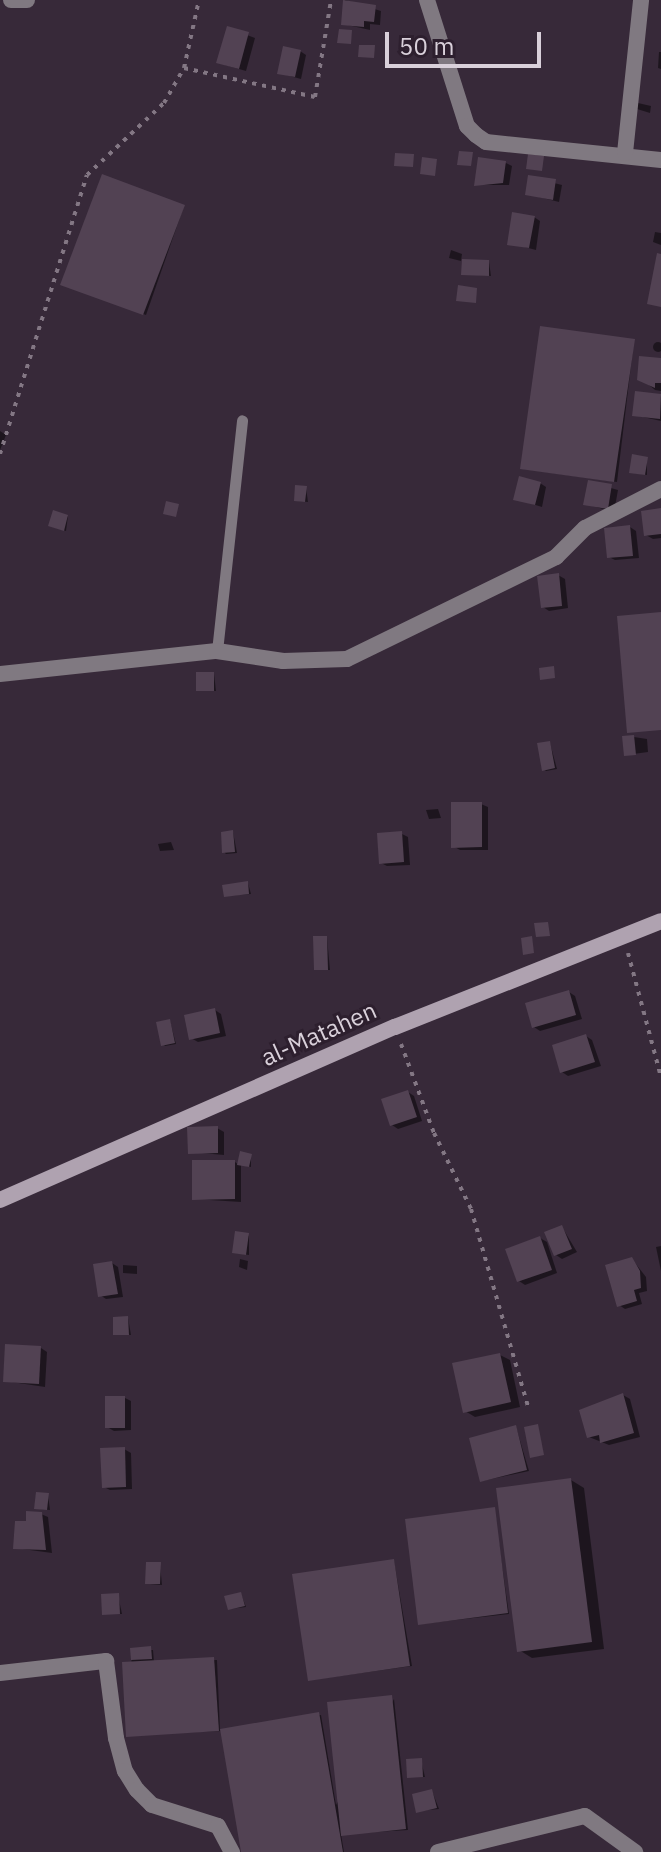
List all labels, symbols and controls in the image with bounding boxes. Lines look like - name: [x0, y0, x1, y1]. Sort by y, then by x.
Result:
- scale bar: [389, 16, 545, 66]
- text: 50 m: [399, 30, 454, 62]
- street label: al-Matahen: [257, 996, 381, 1072]

